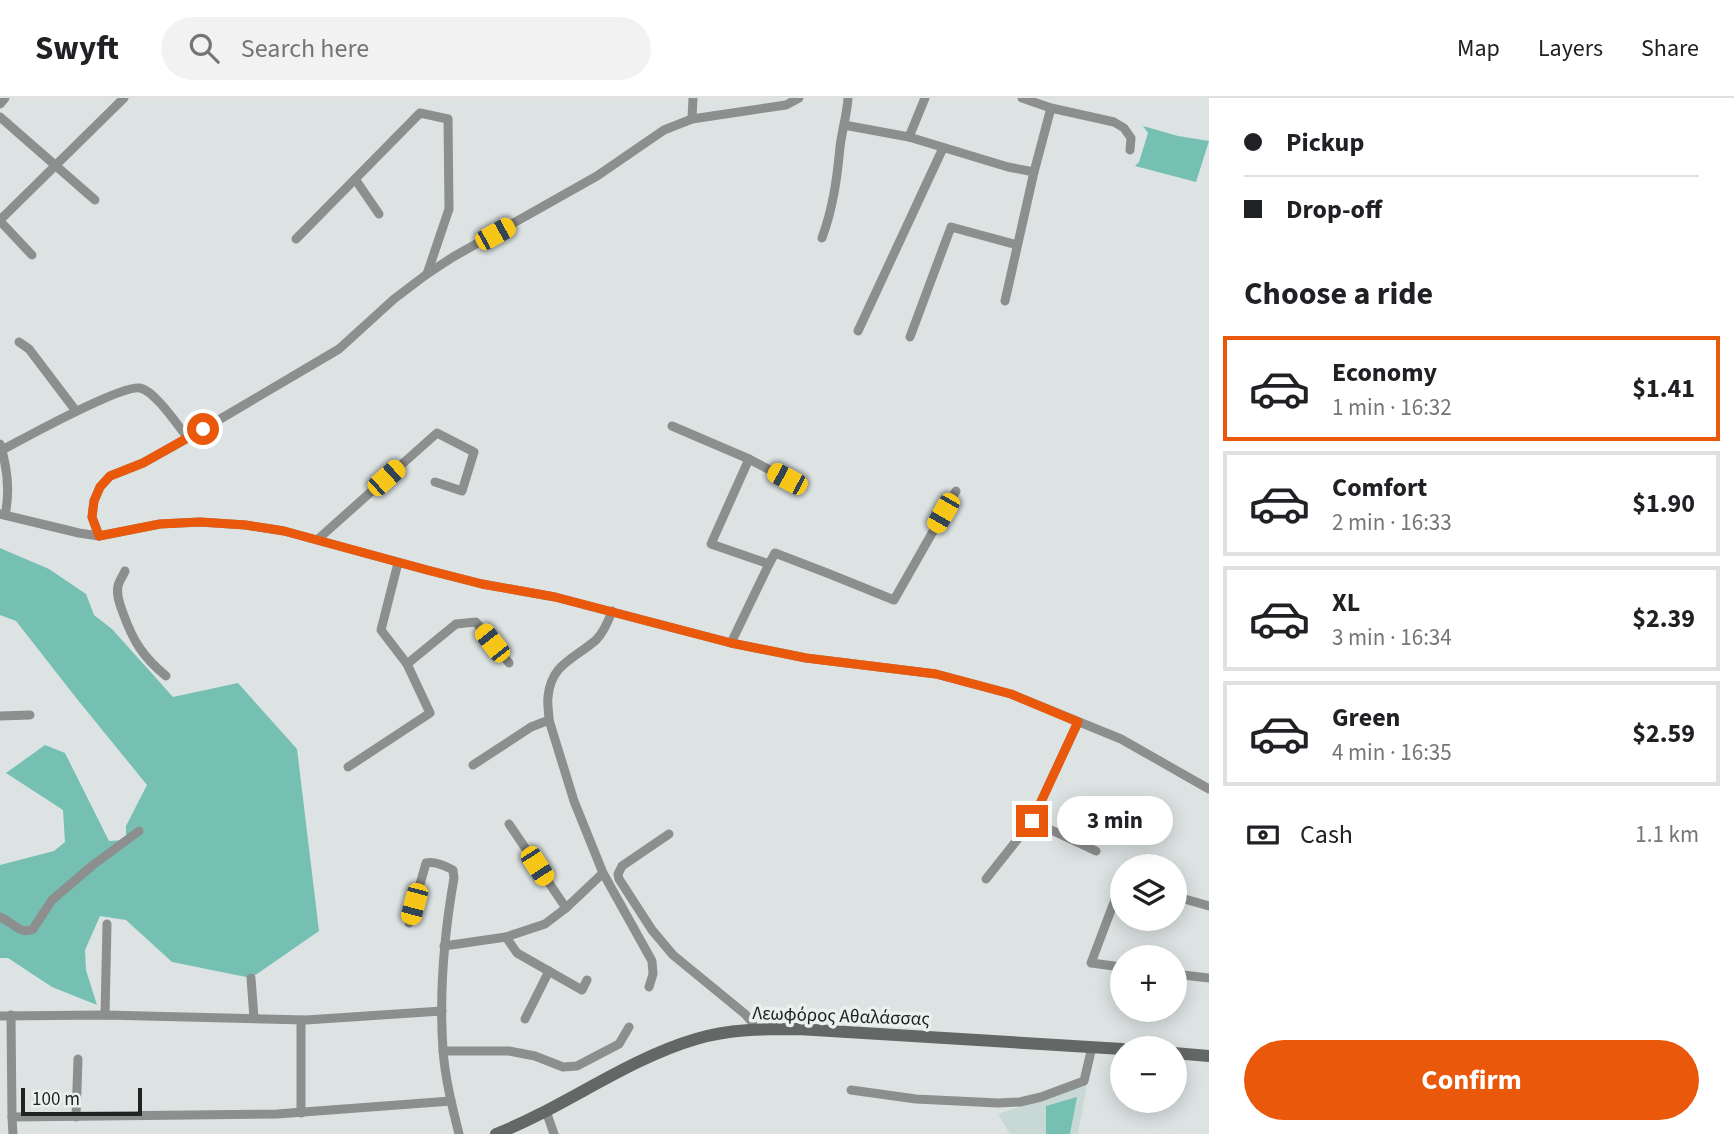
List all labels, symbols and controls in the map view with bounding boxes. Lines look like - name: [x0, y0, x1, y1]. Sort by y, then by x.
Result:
- search box: [161, 17, 651, 80]
- text: Swyft: [35, 25, 119, 72]
- icon: search: [185, 29, 223, 67]
- text: Search here: [241, 30, 369, 67]
- text: Map: [1457, 31, 1500, 66]
- text: Layers: [1538, 31, 1603, 66]
- text: Share: [1641, 31, 1699, 66]
- text: Pickup: [1286, 124, 1364, 161]
- text: Drop-off: [1286, 191, 1382, 228]
- car: [472, 215, 519, 253]
- text: Choose a ride: [1244, 271, 1433, 317]
- text: Economy: [1332, 354, 1437, 391]
- icon: car: [1248, 357, 1311, 420]
- text: $1.41: [1632, 370, 1695, 407]
- text: 1 min · 16:32: [1332, 391, 1452, 424]
- route start: [187, 413, 219, 445]
- car: [364, 456, 409, 500]
- car: [764, 460, 811, 498]
- text: Comfort: [1332, 469, 1427, 506]
- icon: car: [1248, 472, 1311, 535]
- text: $1.90: [1632, 485, 1695, 522]
- car: [924, 490, 963, 536]
- text: 2 min · 16:33: [1332, 506, 1452, 539]
- text: XL: [1332, 584, 1360, 621]
- icon: car: [1248, 587, 1311, 650]
- text: $2.39: [1632, 600, 1695, 637]
- car: [471, 620, 514, 666]
- text: 3 min · 16:34: [1332, 621, 1452, 654]
- text: Green: [1332, 699, 1400, 736]
- icon: car: [1248, 702, 1311, 765]
- text: $2.59: [1632, 715, 1695, 752]
- text: 4 min · 16:35: [1332, 736, 1452, 769]
- callout: 3 min: [1056, 796, 1172, 846]
- text: 3 min: [1087, 804, 1143, 837]
- route end: [1016, 805, 1048, 837]
- icon: cash: [1244, 816, 1282, 854]
- text: Cash: [1300, 816, 1353, 853]
- text: 1.1 km: [1635, 818, 1699, 851]
- car: [517, 843, 558, 889]
- map controls: [1110, 854, 1187, 1113]
- button: layers: [1110, 854, 1187, 931]
- car: [399, 881, 430, 927]
- button: +: [1110, 945, 1187, 1022]
- street label: Λεωφόρος Αθαλάσσας: [752, 1000, 930, 1033]
- button: −: [1110, 1036, 1187, 1113]
- button: Confirm: [1244, 1040, 1699, 1120]
- scale bar: [21, 1085, 142, 1117]
- text: 100 m: [32, 1086, 80, 1113]

